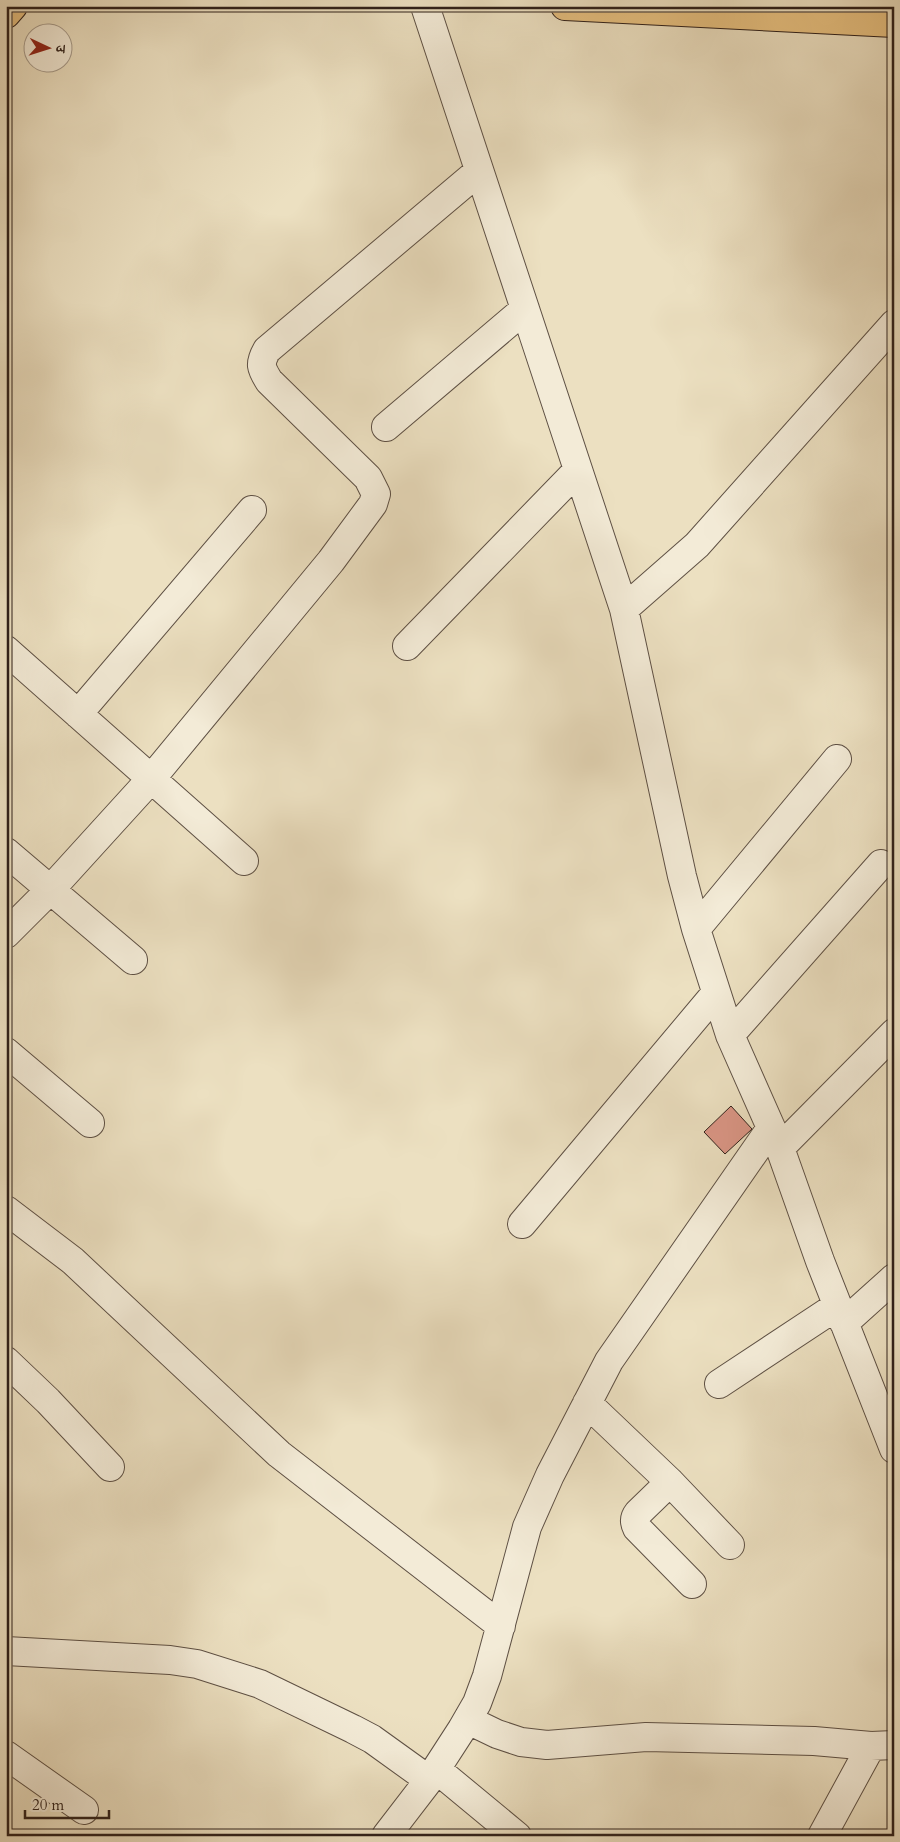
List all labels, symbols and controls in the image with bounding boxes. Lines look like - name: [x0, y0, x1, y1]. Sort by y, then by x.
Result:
- north arrow: [22, 22, 72, 72]
- text: उ: [51, 44, 70, 54]
- scale bar: [25, 1787, 109, 1819]
- text: 20 m: [32, 1795, 64, 1815]

